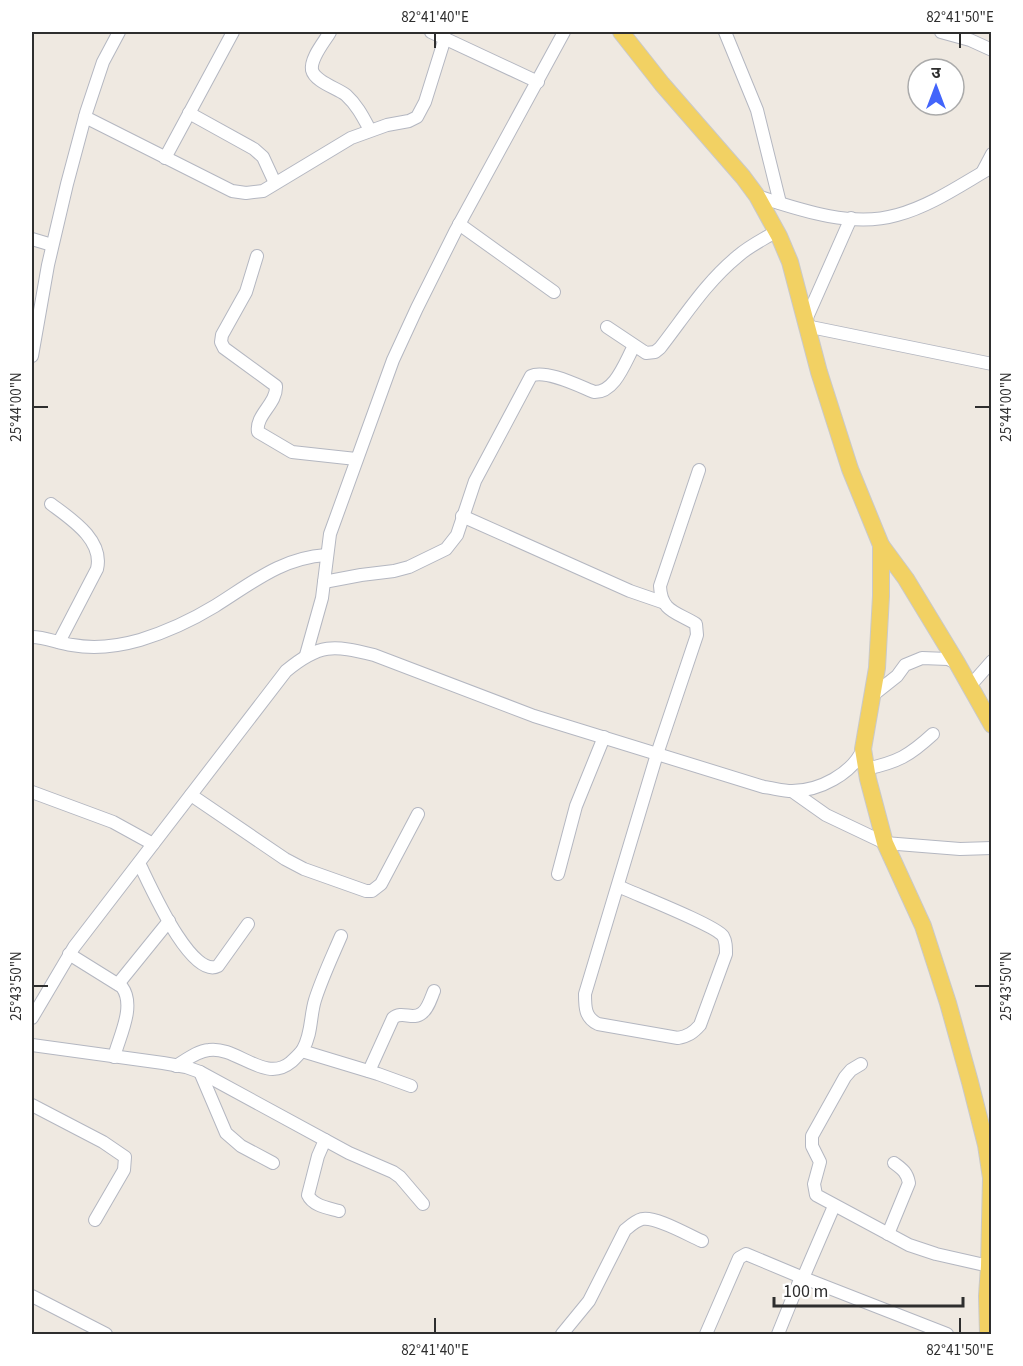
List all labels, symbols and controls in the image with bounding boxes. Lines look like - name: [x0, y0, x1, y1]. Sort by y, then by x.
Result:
- text: 82°41'40"E: [401, 7, 469, 28]
- text: 82°41'50"E: [926, 7, 994, 28]
- north arrow: [906, 57, 966, 117]
- text: उ: [931, 62, 941, 84]
- text: 25°44'00"N: [6, 372, 27, 442]
- text: 25°44'00"N: [996, 372, 1017, 442]
- text: 25°43'50"N: [6, 951, 27, 1021]
- text: 25°43'50"N: [996, 951, 1017, 1021]
- scale bar: [774, 1270, 963, 1308]
- text: 100 m: [783, 1279, 828, 1304]
- text: 82°41'40"E: [401, 1340, 469, 1361]
- text: 82°41'50"E: [926, 1340, 994, 1361]

